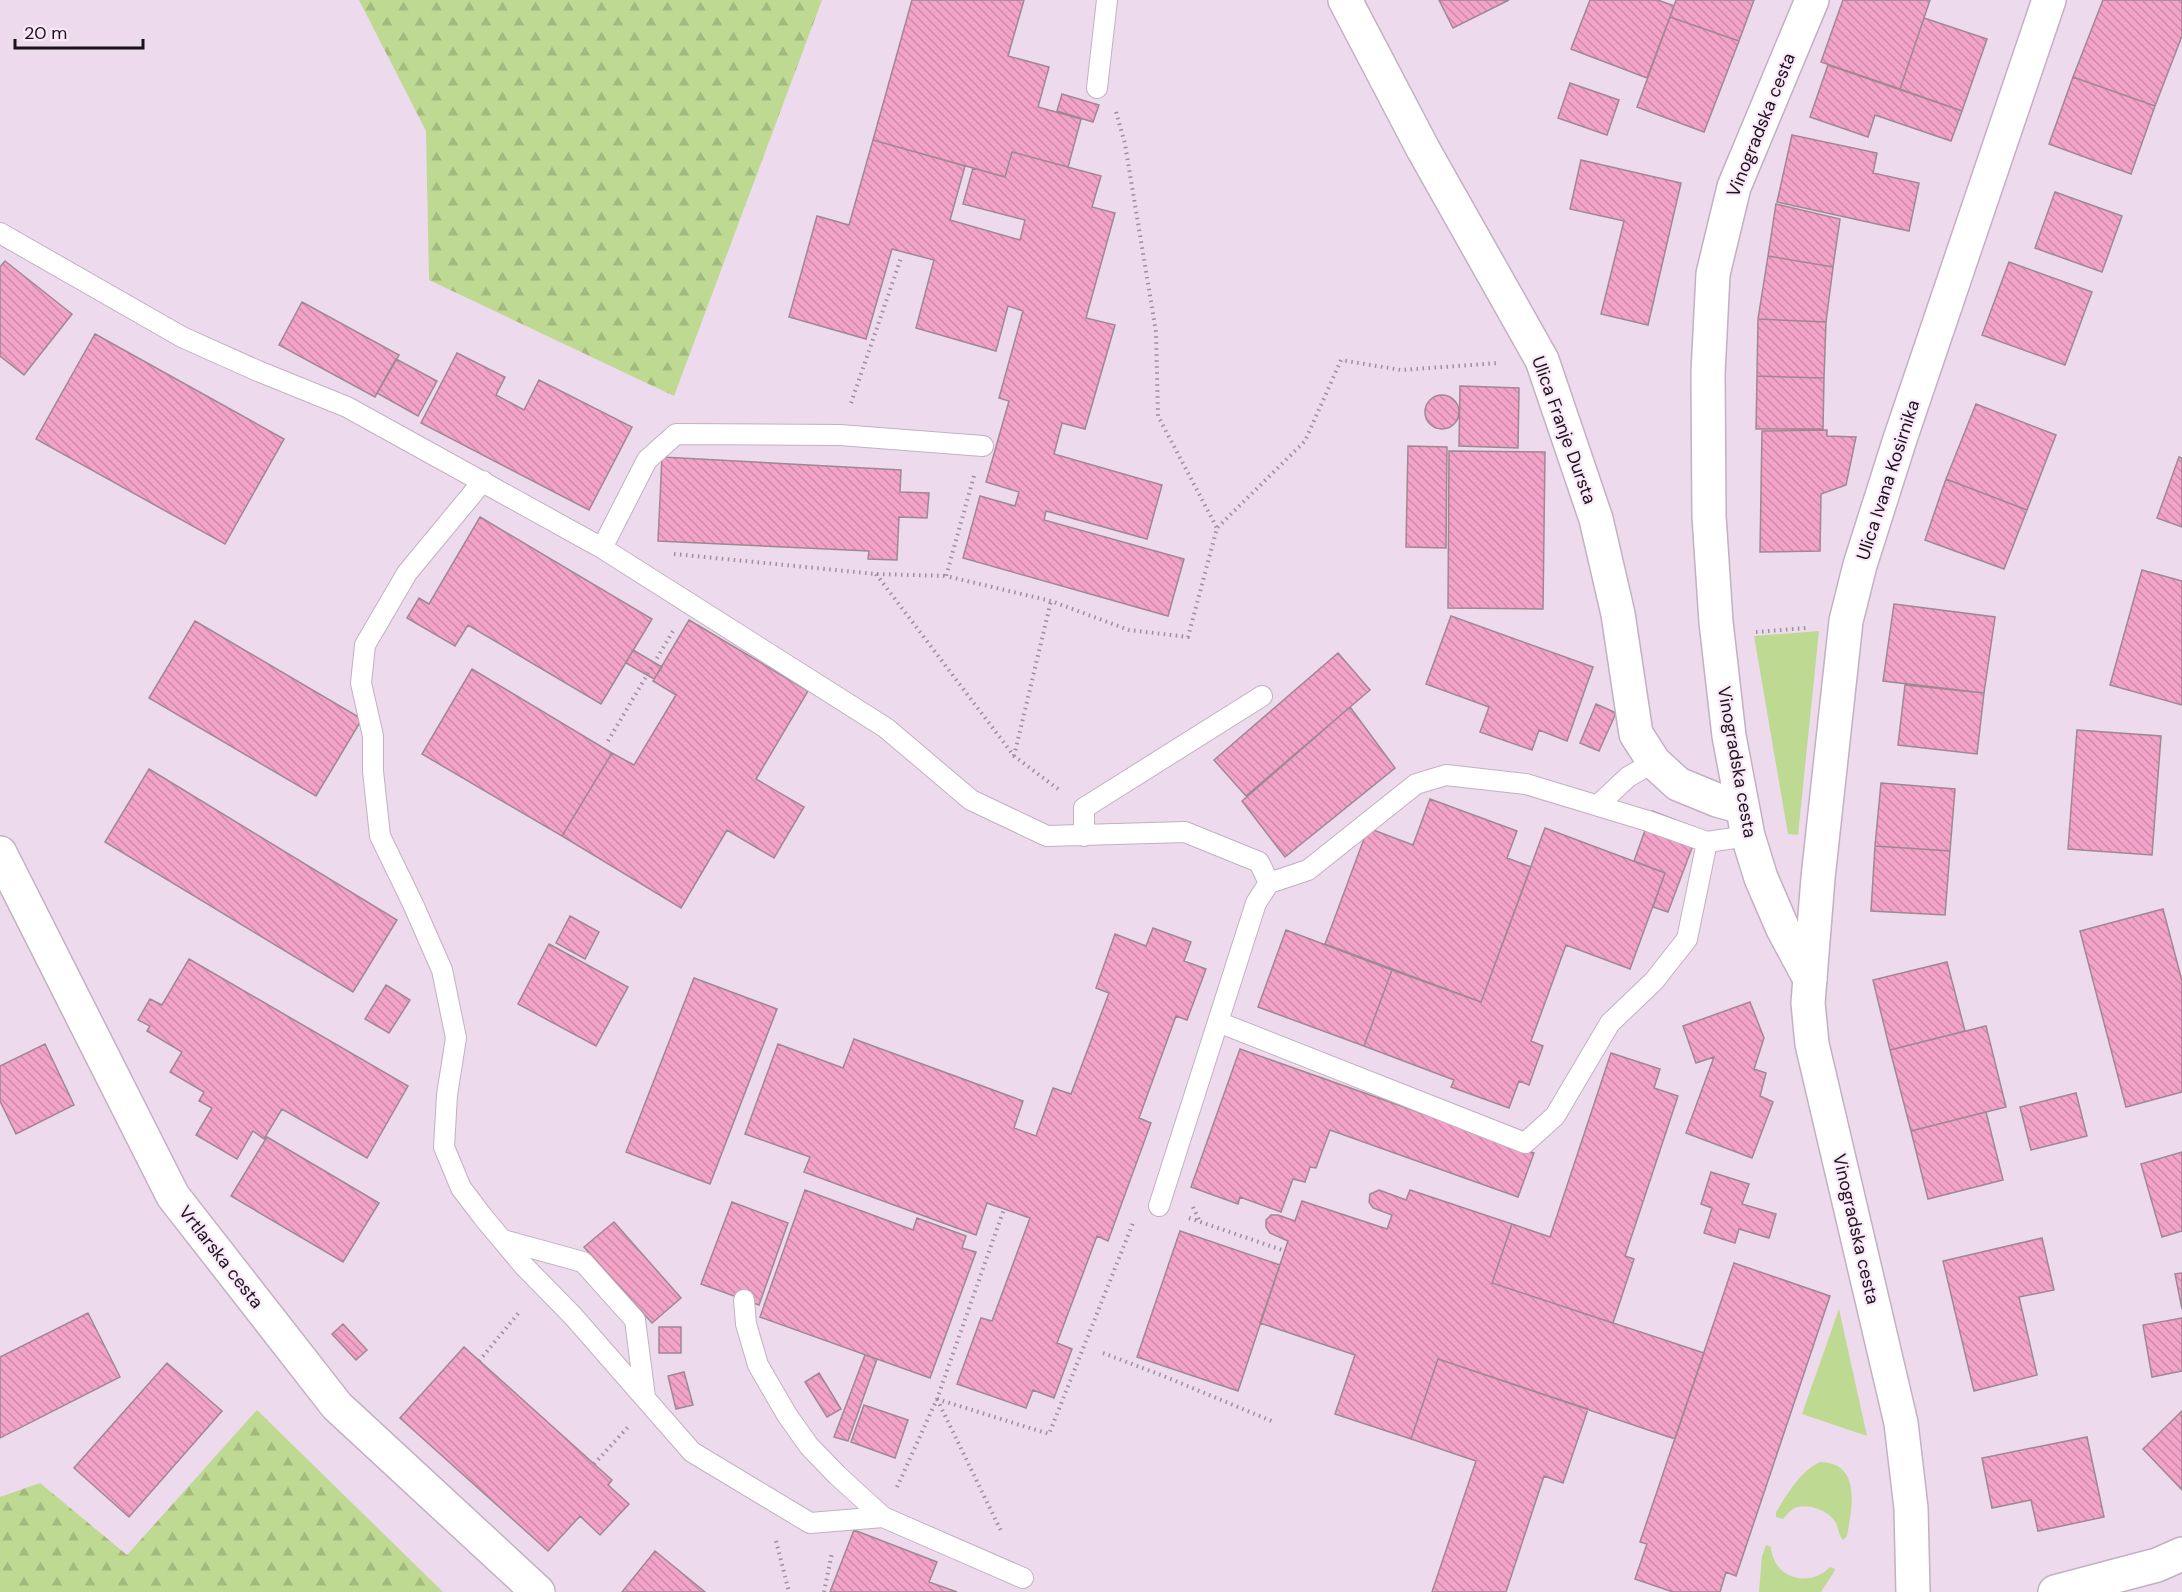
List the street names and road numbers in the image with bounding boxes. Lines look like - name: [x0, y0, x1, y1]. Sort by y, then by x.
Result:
- street label: Vinogradska cesta: [1721, 49, 1801, 201]
- street label: Ulica Franje Dursta: [1526, 353, 1602, 507]
- street label: Ulica Ivana Kosirnika: [1851, 397, 1925, 563]
- street label: Vinogradska cesta: [1712, 684, 1762, 840]
- street label: Vinogradska cesta: [1827, 1152, 1885, 1306]
- street label: Vrtlarska cesta: [173, 1201, 269, 1313]

